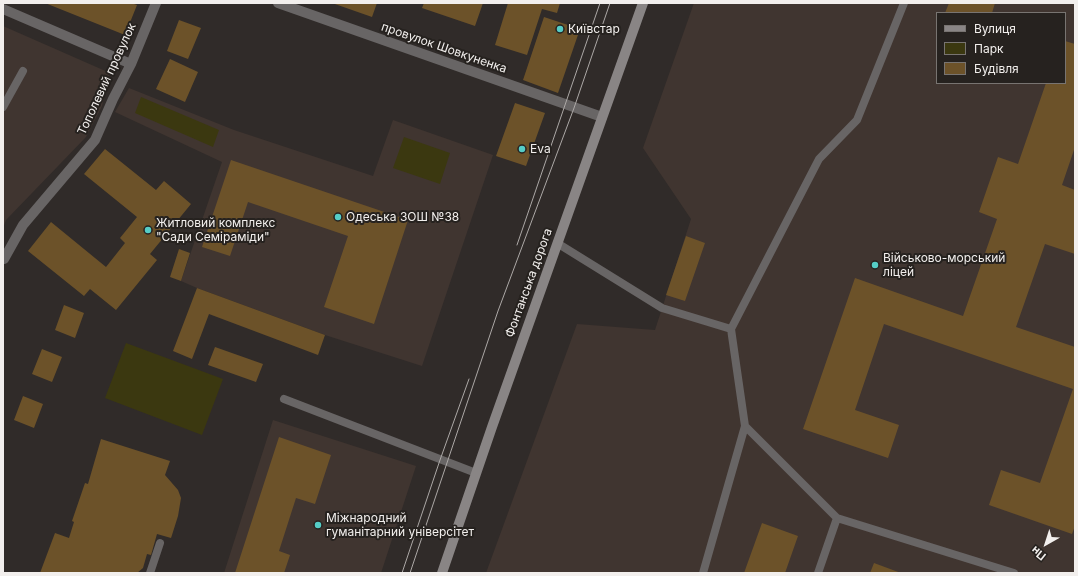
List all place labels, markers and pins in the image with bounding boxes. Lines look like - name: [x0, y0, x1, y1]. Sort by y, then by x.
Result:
- place label: Київстар: [568, 22, 620, 36]
- marker: Київстар: [555, 24, 565, 34]
- place label: Eva: [530, 142, 551, 156]
- marker: Eva: [517, 144, 527, 154]
- place label: Одеська ЗОШ №38: [346, 210, 459, 224]
- marker: Одеська ЗОШ №38: [333, 212, 343, 222]
- place label: Житловий комплекс "Сади Семіраміди": [156, 216, 275, 244]
- marker: Житловий комплекс "Сади Семіраміди": [143, 225, 153, 235]
- place label: Військово-морський ліцей: [883, 251, 1005, 279]
- marker: Військово-морський ліцей: [870, 260, 880, 270]
- place label: Міжнародний гуманітарний універсітет: [326, 511, 474, 539]
- marker: Міжнародний гуманітарний універсітет: [313, 520, 323, 530]

